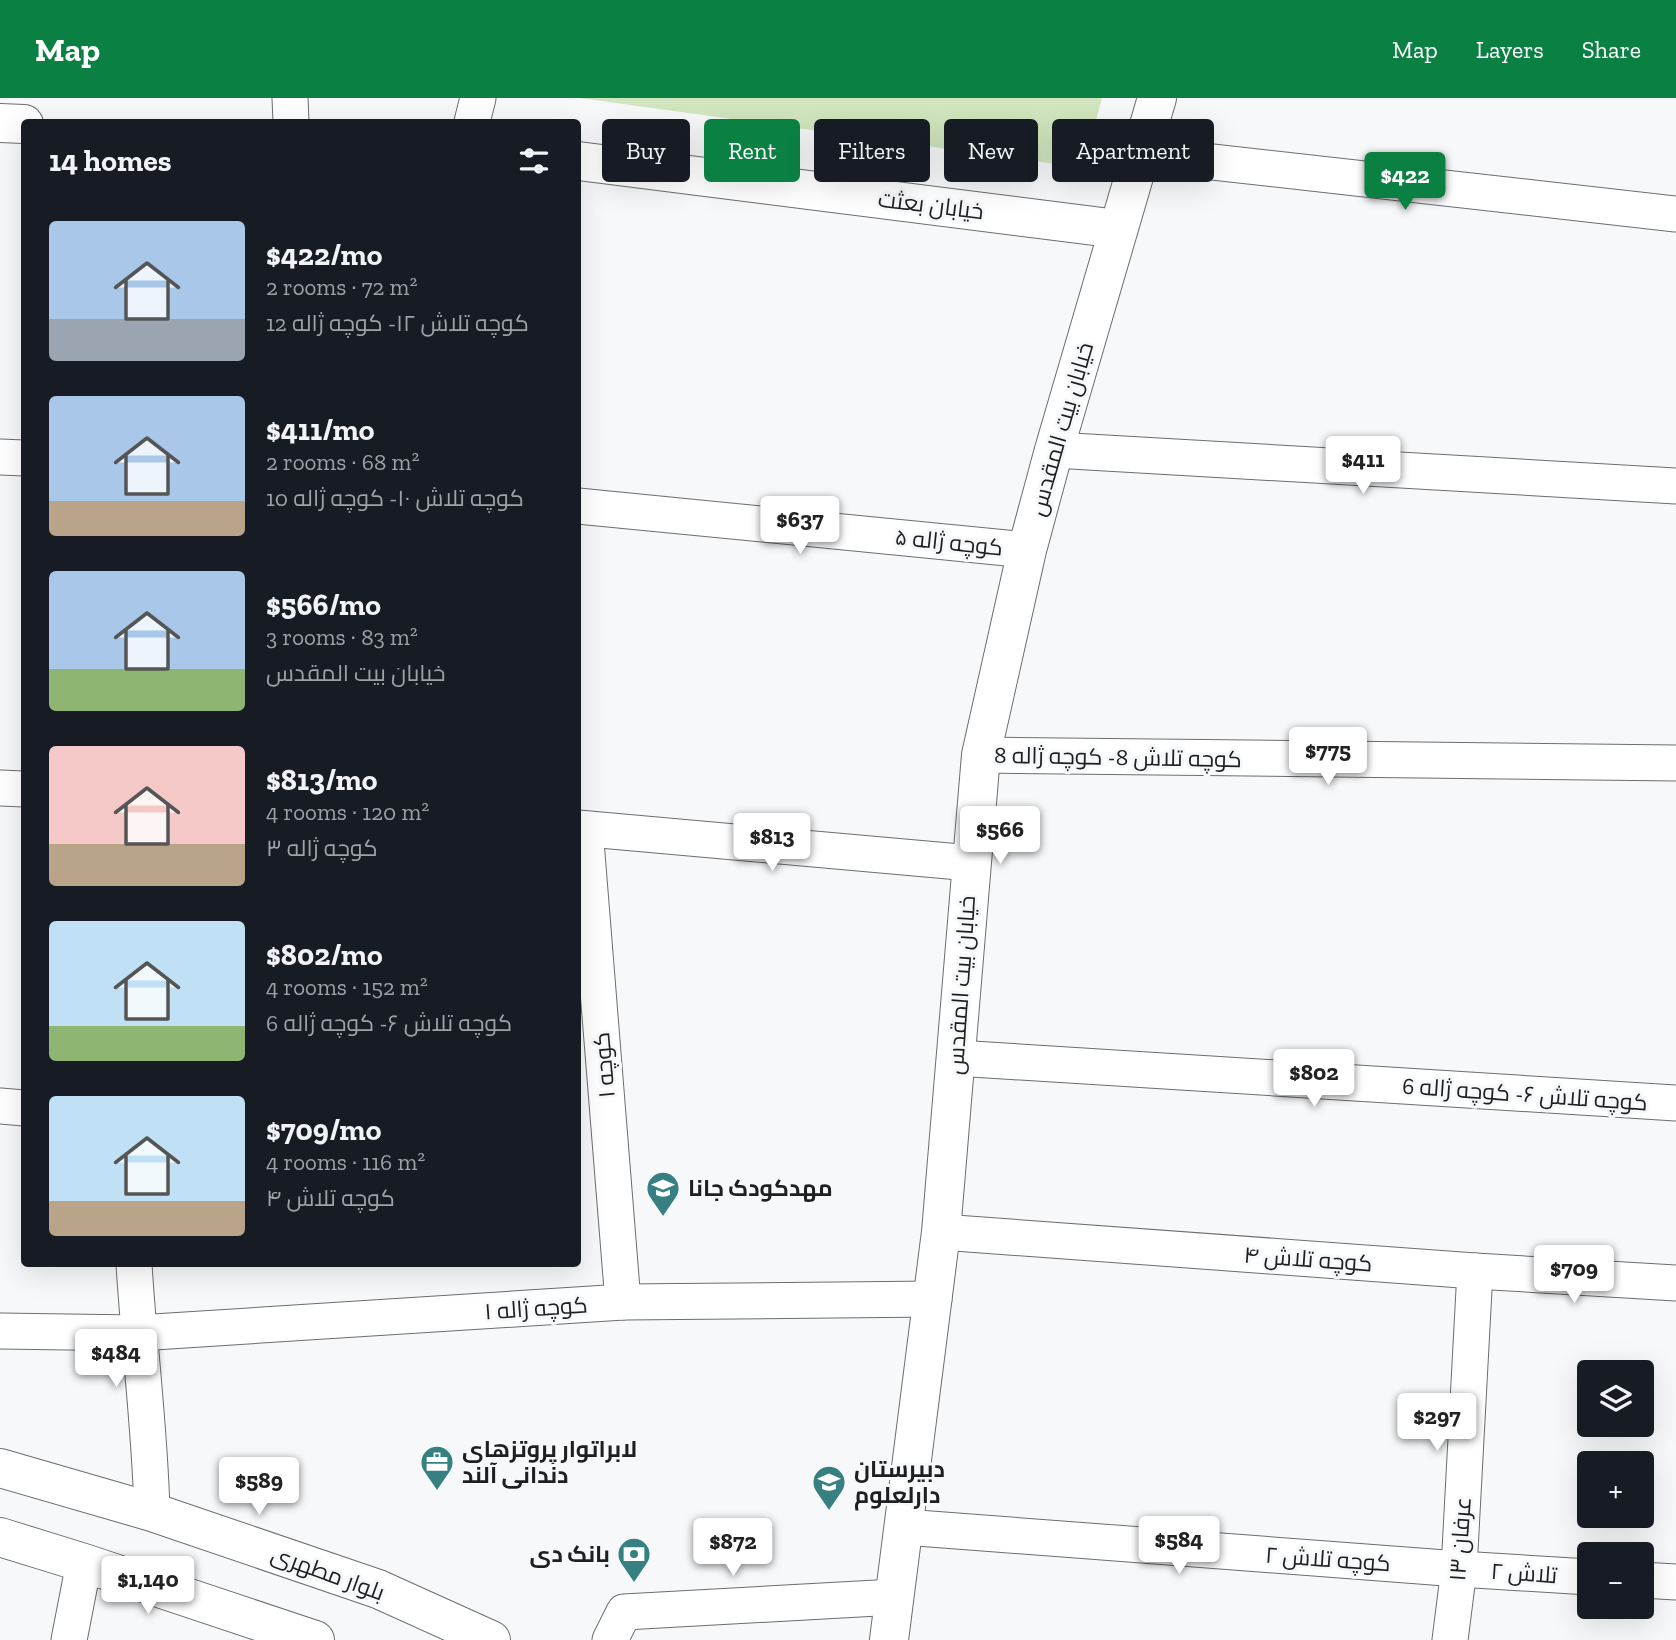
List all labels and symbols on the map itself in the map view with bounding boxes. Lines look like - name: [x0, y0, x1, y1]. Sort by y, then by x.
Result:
- pin: $422: [1364, 152, 1446, 212]
- street label: خیابان بعثت: [877, 185, 985, 225]
- street label: خیابان بیت المقدس: [1023, 339, 1099, 519]
- pin: $411: [1322, 436, 1404, 496]
- pin: $637: [759, 496, 841, 556]
- street label: کوچه ژاله ۵: [893, 522, 1004, 563]
- pin: $775: [1287, 728, 1369, 787]
- street label: کوچه تلاش 8- کوچه ژاله 8: [994, 741, 1242, 774]
- pin: $566: [959, 806, 1041, 866]
- pin: $813: [731, 814, 813, 873]
- street label: خیابان بیت المقدس: [941, 894, 981, 1076]
- street label: کوچه ۱: [587, 1031, 622, 1099]
- pin: $802: [1273, 1049, 1355, 1109]
- street label: کوچه تلاش ۶- کوچه ژاله 6: [1401, 1071, 1649, 1118]
- school or university icon: مهدکودک جانا: [644, 1169, 682, 1218]
- place label: مهدکودک جانا: [688, 1174, 833, 1202]
- street label: کوچه تلاش ۴: [1243, 1241, 1373, 1278]
- pin: $709: [1533, 1246, 1615, 1305]
- street label: کوچه ژاله ۱: [484, 1290, 588, 1327]
- pin: $484: [75, 1330, 157, 1389]
- pin: $297: [1396, 1394, 1478, 1453]
- place label: لابراتوار پروتزهای دندانی آلند: [462, 1435, 637, 1489]
- office icon: لابراتوار پروتزهای دندانی آلند: [418, 1443, 456, 1492]
- place label: دبیرستان دارلعلوم: [854, 1455, 945, 1511]
- pin: $589: [218, 1458, 300, 1517]
- school or university icon: دبیرستان دارلعلوم: [810, 1463, 848, 1512]
- street label: عرفان ۱۳: [1443, 1496, 1477, 1582]
- pin: $584: [1138, 1516, 1220, 1576]
- pin: $872: [692, 1518, 774, 1578]
- bank icon: بانک دی: [615, 1535, 653, 1584]
- street label: بلوار مطهری: [267, 1540, 389, 1606]
- place label: بانک دی: [530, 1540, 610, 1568]
- street label: کوچه تلاش ۲: [1264, 1541, 1392, 1578]
- pin: $1,140: [91, 1556, 205, 1616]
- street label: تلاش ۲: [1490, 1557, 1558, 1589]

